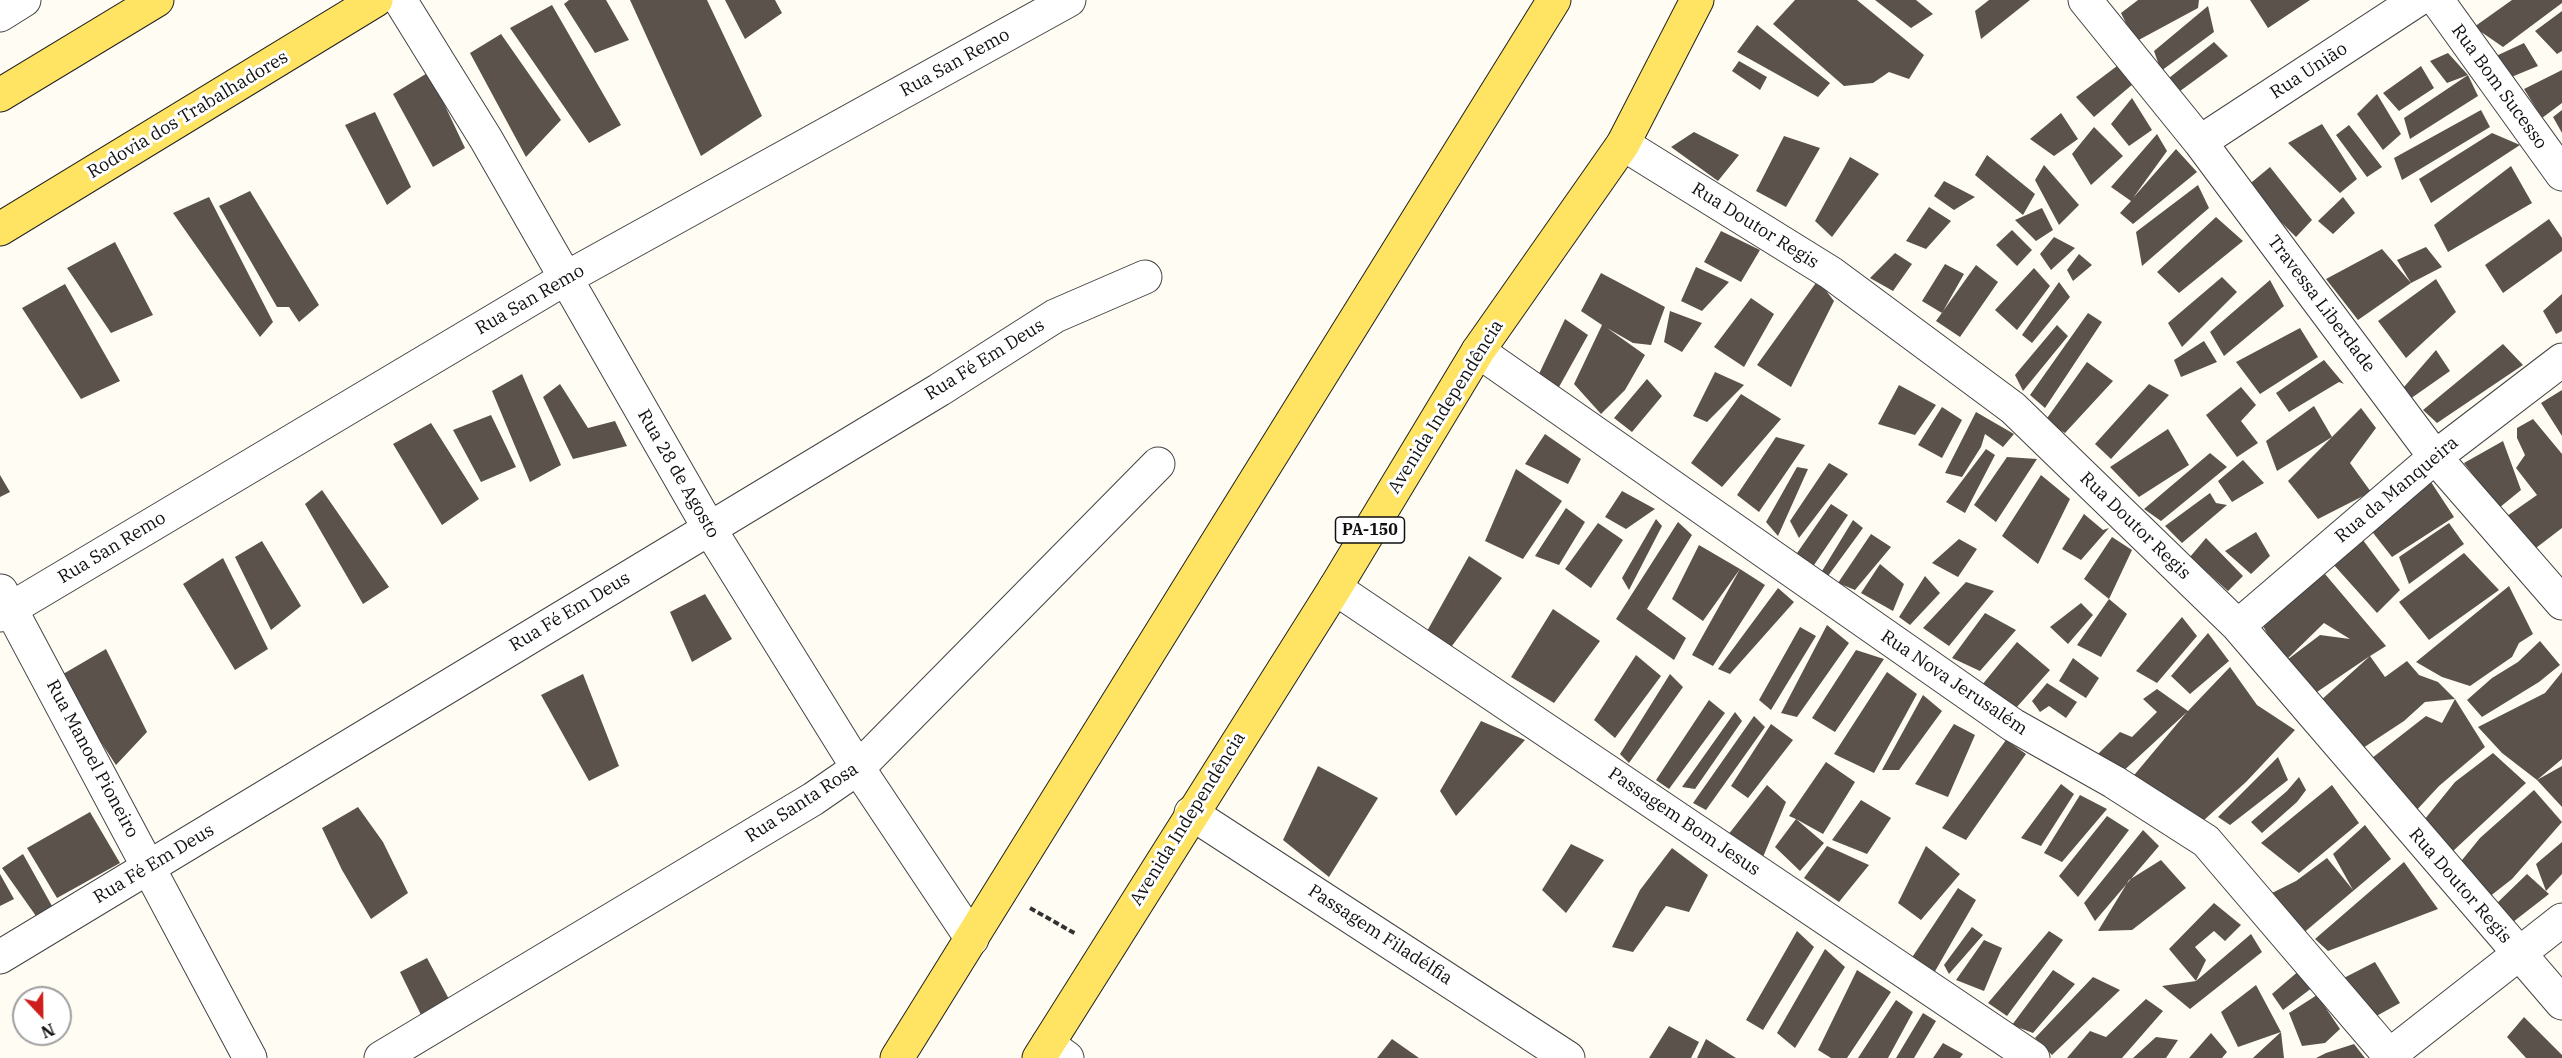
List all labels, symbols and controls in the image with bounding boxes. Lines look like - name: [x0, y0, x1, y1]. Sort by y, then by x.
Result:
- street label: Rua Bom Sucesso: [2447, 20, 2551, 154]
- street label: Rua San Remo: [896, 24, 1014, 102]
- street label: Rua União: [2266, 38, 2352, 104]
- street label: Rodovia dos Trabalhadores: [84, 46, 292, 184]
- street label: Rua Doutor Regis: [1688, 178, 1822, 274]
- street label: Travessa Liberdade: [2262, 231, 2380, 377]
- street label: Rua San Remo: [472, 260, 588, 340]
- street label: Rua Fé Em Deus: [921, 315, 1049, 405]
- street label: Avenida Independência: [1384, 316, 1508, 498]
- street label: Rua 28 de Agosto: [632, 406, 724, 542]
- street label: Rua da Manqueira: [2331, 432, 2463, 548]
- street label: Rua Doutor Regis: [2075, 468, 2195, 584]
- street label: Rua San Remo: [54, 507, 170, 589]
- road number: PA-150: [1336, 517, 1404, 543]
- street label: Rua Fé Em Deus: [506, 568, 634, 656]
- street label: Rua Nova Jerusalém: [1876, 626, 2032, 740]
- street label: Rua Manoel Pioneiro: [41, 676, 143, 842]
- street label: Avenida Independência: [1126, 728, 1250, 910]
- street label: Rua Santa Rosa: [742, 759, 862, 847]
- street label: Passagem Bom Jesus: [1604, 763, 1764, 881]
- street label: Rua Fé Em Deus: [90, 820, 218, 908]
- street label: Rua Doutor Regis: [2404, 824, 2516, 948]
- street label: Passagem Filadélfia: [1304, 880, 1456, 990]
- north arrow: [12, 986, 72, 1046]
- text: N: [38, 1019, 58, 1042]

